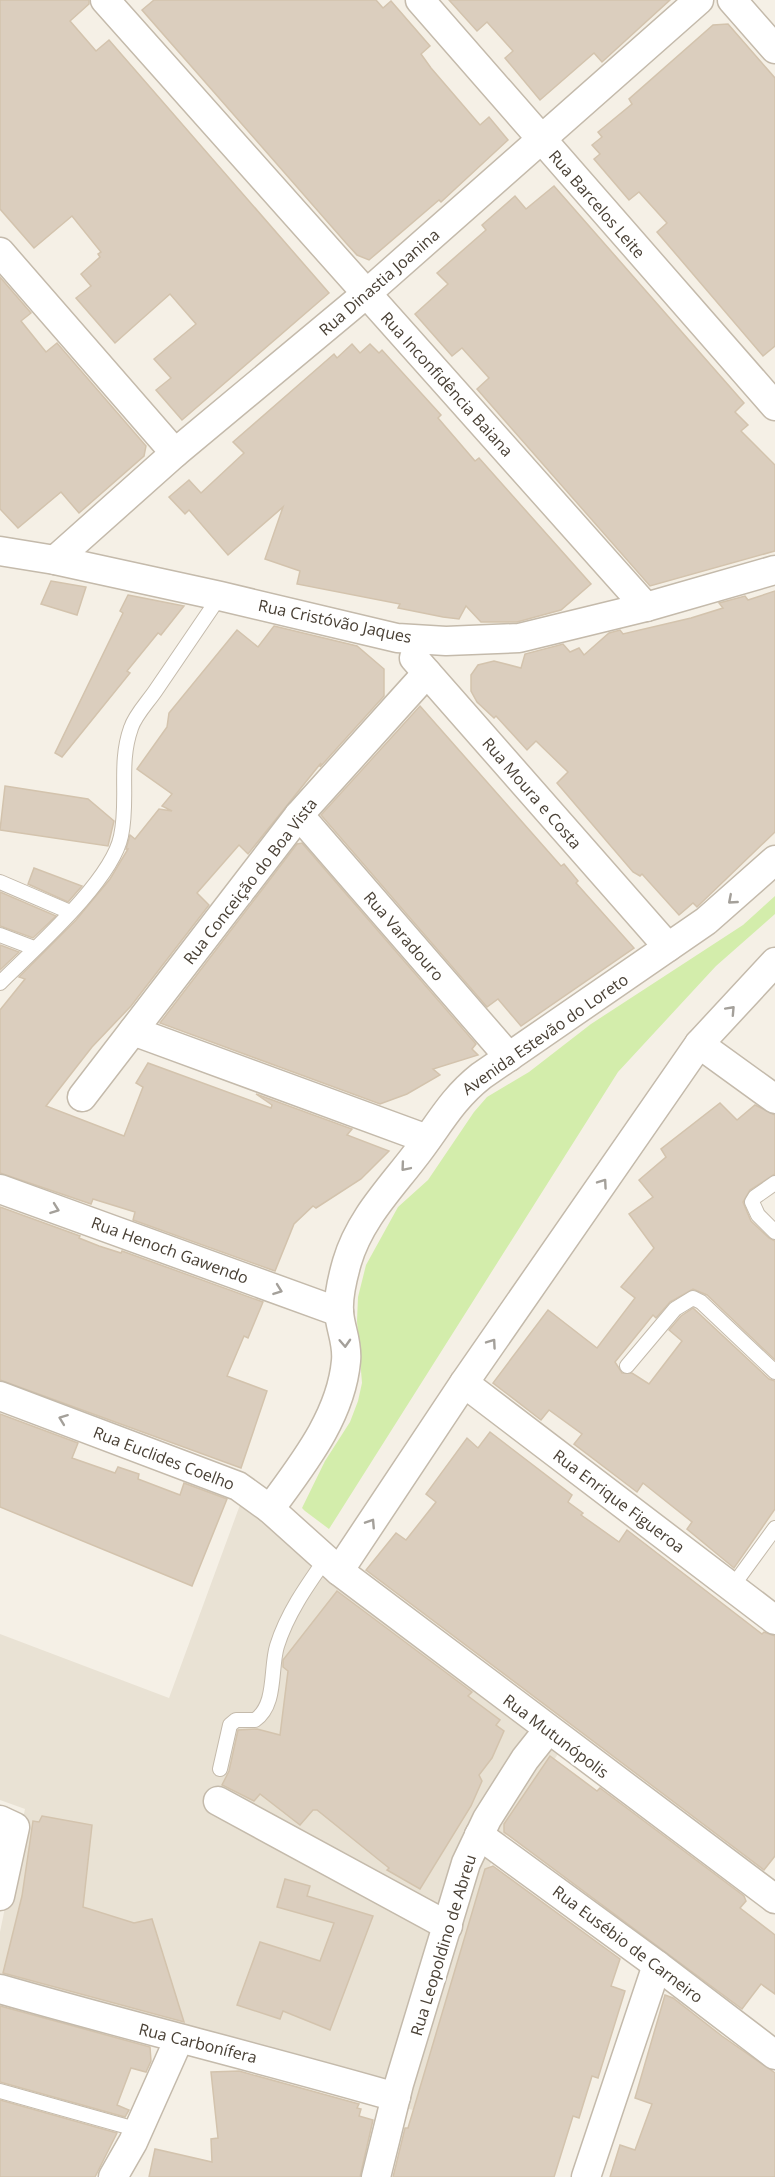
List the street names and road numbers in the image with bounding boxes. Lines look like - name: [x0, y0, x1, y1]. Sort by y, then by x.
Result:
- street label: Rua Barcelos Leite: [544, 145, 650, 263]
- street label: Rua Dinastia Joanina: [314, 224, 444, 340]
- street label: Rua Inconfidência Baiana: [376, 307, 518, 461]
- street label: Rua Cristóvão Jaques: [256, 594, 414, 648]
- street label: Rua Moura e Costa: [477, 732, 587, 854]
- street label: Rua Conceição do Boa Vista: [178, 793, 322, 969]
- street label: Rua Varadouro: [359, 887, 449, 985]
- street label: Avenida Estevão do Loreto: [458, 968, 632, 1100]
- street label: Rua Henoch Gawendo: [88, 1211, 252, 1289]
- street label: Rua Euclides Coelho: [90, 1421, 238, 1495]
- street label: Rua Enrique Figueroa: [549, 1444, 689, 1558]
- street label: Rua Mutunópolis: [499, 1689, 613, 1783]
- street label: Rua Leopoldino de Abreu: [405, 1852, 481, 2038]
- street label: Rua Eusébio de Carneiro: [548, 1880, 708, 2008]
- street label: Rua Carbonífera: [136, 2018, 260, 2068]

